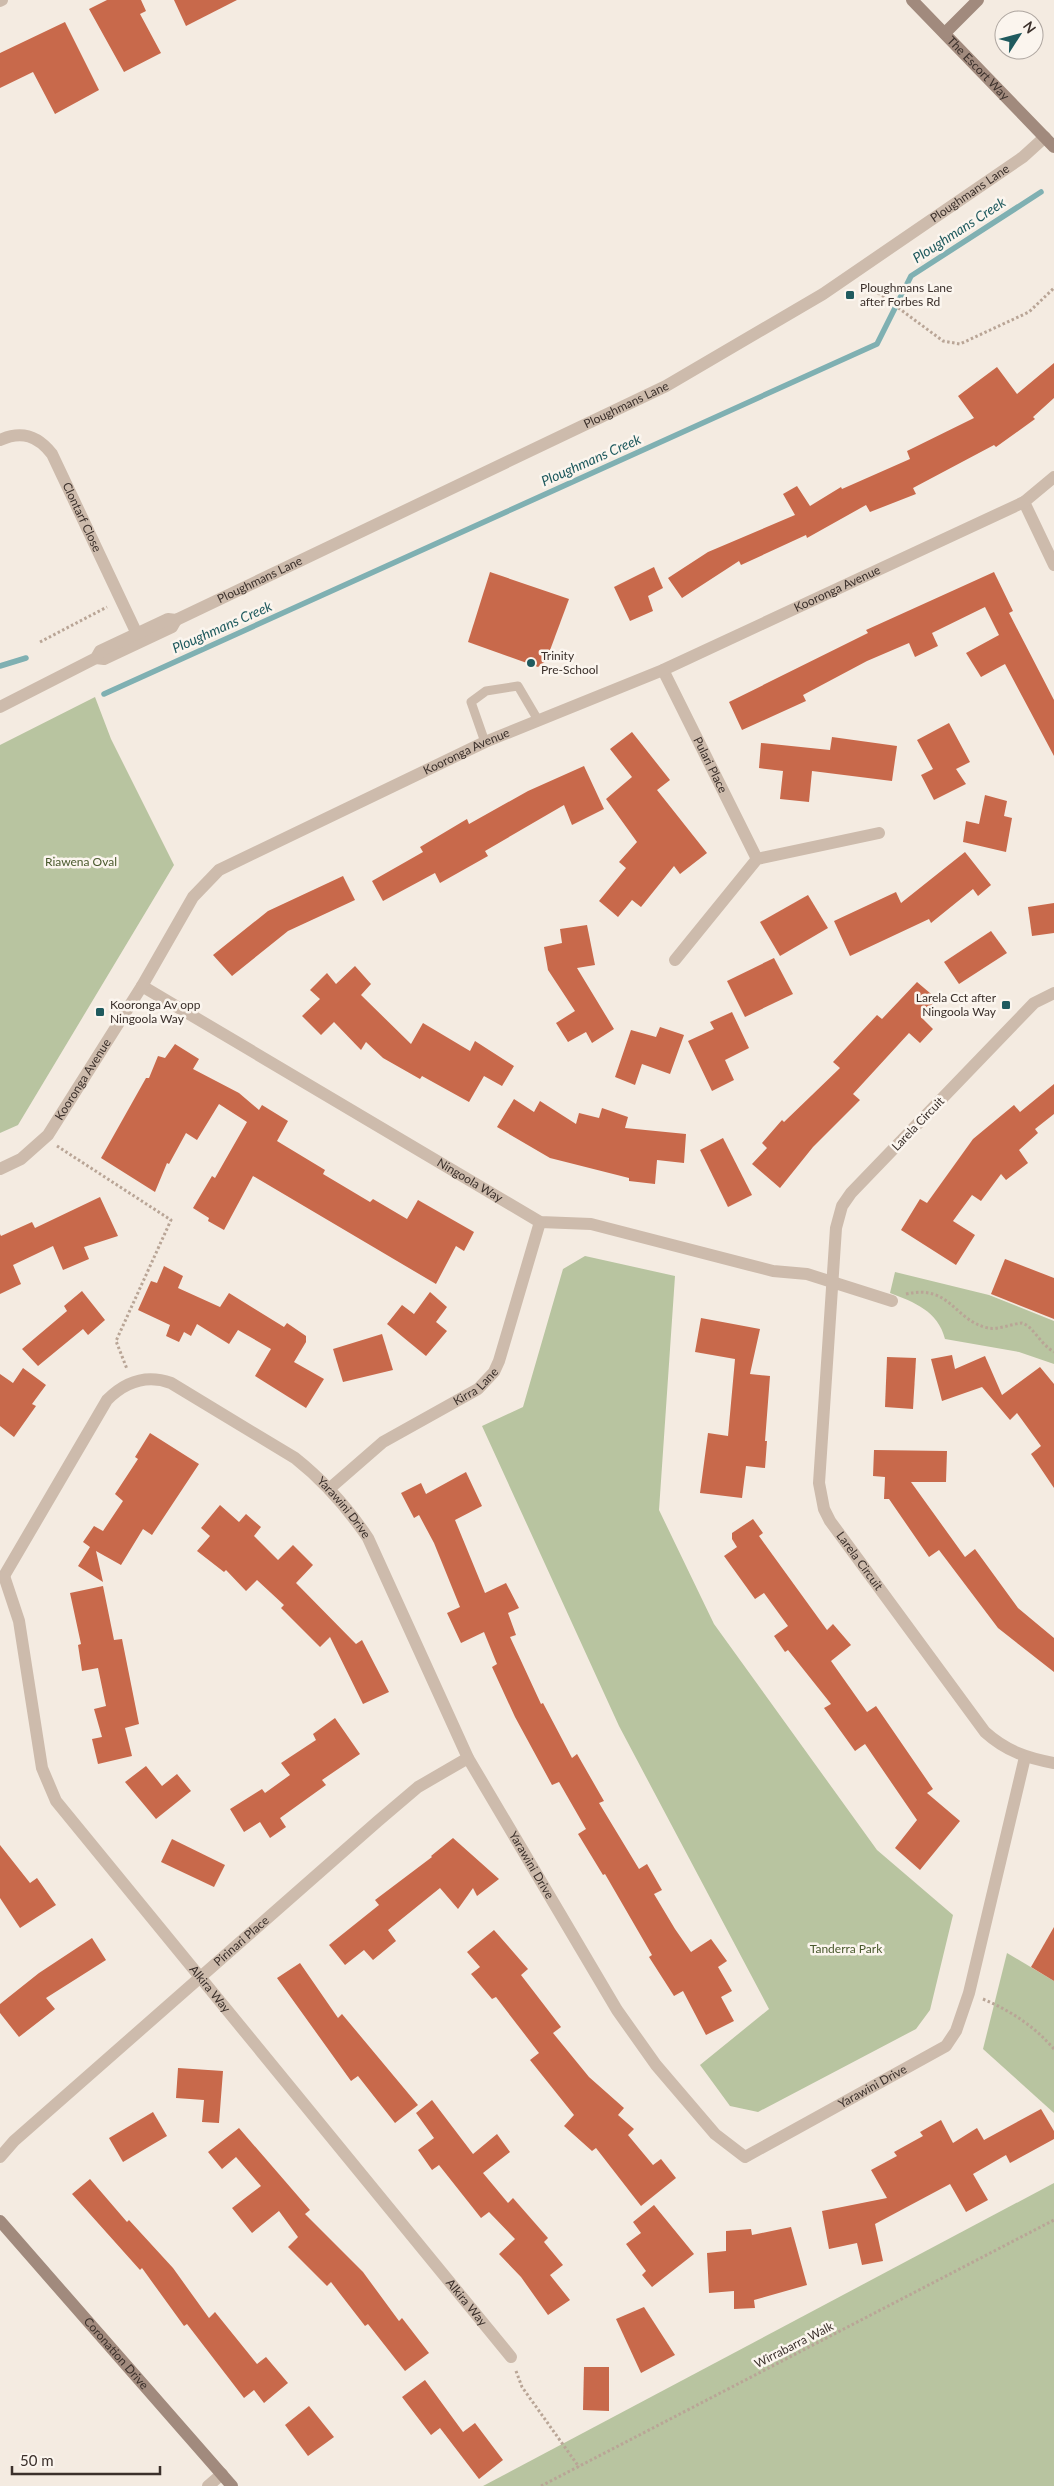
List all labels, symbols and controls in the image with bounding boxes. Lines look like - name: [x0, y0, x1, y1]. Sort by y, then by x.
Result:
- north arrow: [994, 10, 1044, 60]
- text: N: [1020, 18, 1040, 36]
- street label: The Escort Way: [944, 33, 1013, 104]
- street label: Ploughmans Lane: [927, 161, 1012, 225]
- water label: Ploughmans Creek: [909, 193, 1009, 266]
- place label: Ploughmans Lane after Forbes Rd: [860, 280, 952, 309]
- marker: Ploughmans Lane after Forbes Rd: [844, 289, 856, 301]
- street label: Ploughmans Lane: [581, 378, 671, 431]
- water label: Ploughmans Creek: [538, 430, 644, 489]
- street label: Clontarf Close: [59, 480, 105, 554]
- street label: Ploughmans Lane: [215, 553, 305, 606]
- street label: Kooronga Avenue: [792, 562, 883, 615]
- water label: Ploughmans Creek: [169, 597, 275, 656]
- place label: Trinity Pre-School: [541, 648, 598, 677]
- marker: Trinity Pre-School: [525, 657, 537, 669]
- street label: Kooronga Avenue: [421, 725, 512, 778]
- street label: Pulari Place: [690, 734, 731, 795]
- park label: Riawena Oval: [45, 854, 117, 869]
- place label: Larela Cct after Ningoola Way: [916, 990, 997, 1019]
- place label: Kooronga Av opp Ningoola Way: [110, 997, 201, 1026]
- marker: Larela Cct after Ningoola Way: [1000, 999, 1012, 1011]
- marker: Kooronga Av opp Ningoola Way: [94, 1006, 106, 1018]
- street label: Kooronga Avenue: [51, 1036, 114, 1123]
- street label: Larela Circuit: [888, 1093, 948, 1154]
- street label: Ningoola Way: [434, 1155, 506, 1206]
- street label: Kirra Lane: [450, 1364, 501, 1408]
- street label: Yarawini Drive: [314, 1473, 374, 1541]
- street label: Larela Circuit: [833, 1528, 887, 1594]
- street label: Yarawini Drive: [506, 1828, 558, 1901]
- street label: Pirinari Place: [210, 1913, 272, 1969]
- park label: Tanderra Park: [810, 1941, 883, 1956]
- street label: Alkira Way: [186, 1962, 235, 2016]
- street label: Yarawini Drive: [835, 2061, 909, 2111]
- street label: Alkira Way: [443, 2275, 491, 2330]
- street label: Coronation Drive: [81, 2314, 152, 2392]
- street label: Wirrabarra Walk: [752, 2318, 837, 2371]
- scale bar: [12, 2444, 160, 2476]
- text: 50 m: [20, 2451, 54, 2469]

